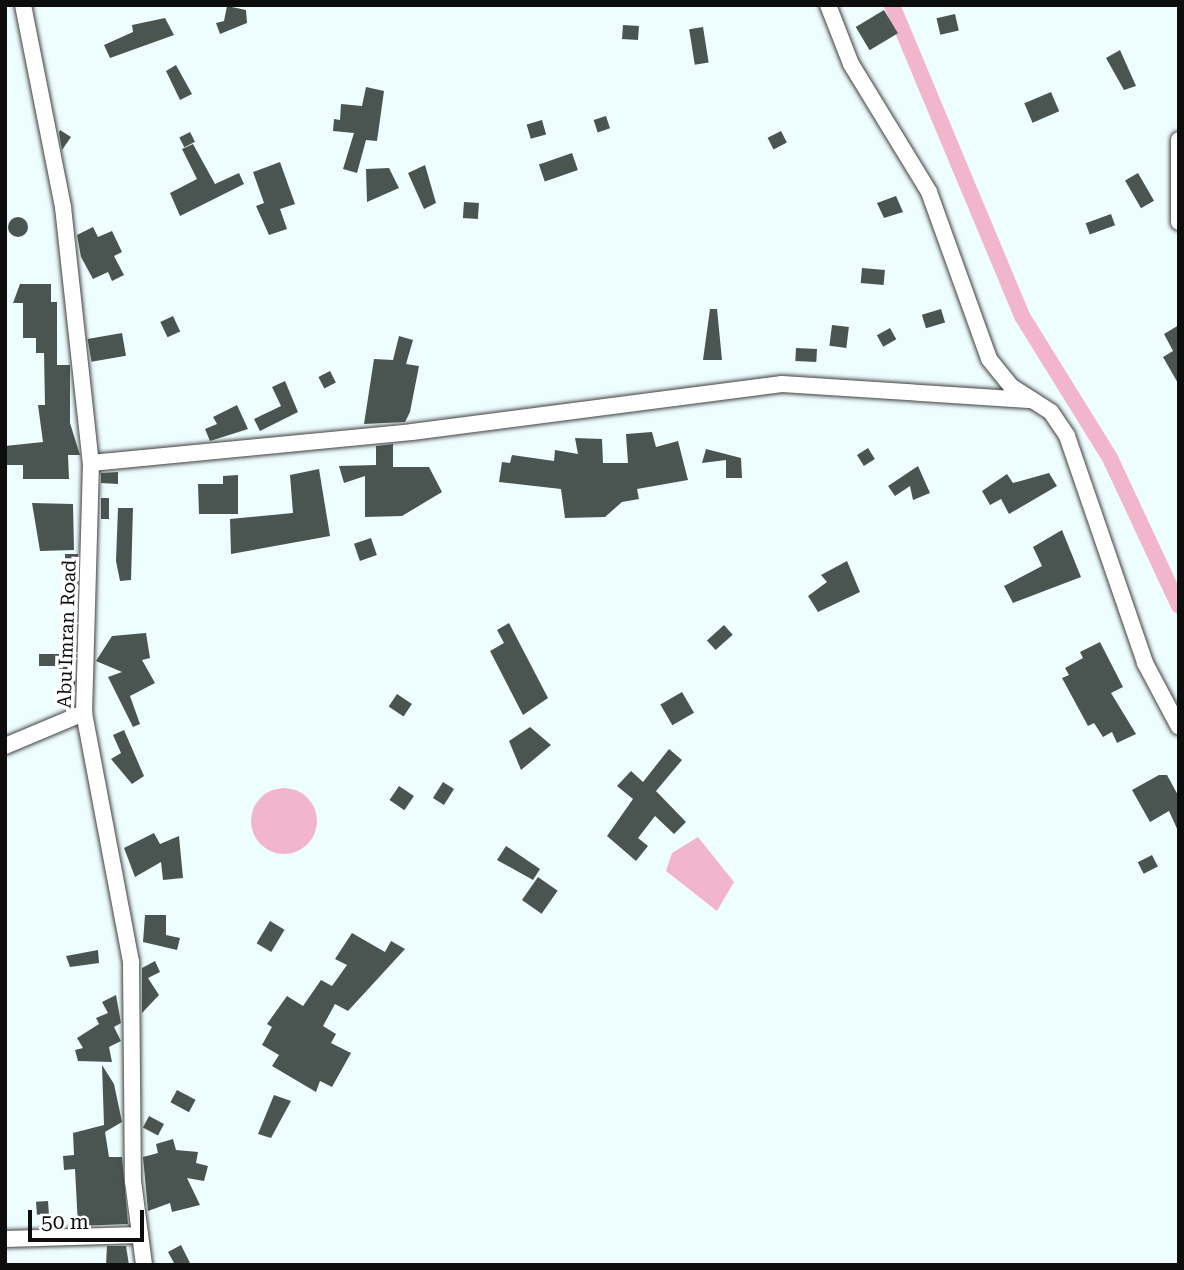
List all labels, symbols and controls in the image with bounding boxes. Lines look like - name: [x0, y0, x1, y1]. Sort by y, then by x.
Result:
- street label: Abu Imran Road: [53, 559, 81, 709]
- scale bar: [32, 1196, 147, 1240]
- text: 50 m: [41, 1210, 89, 1234]

